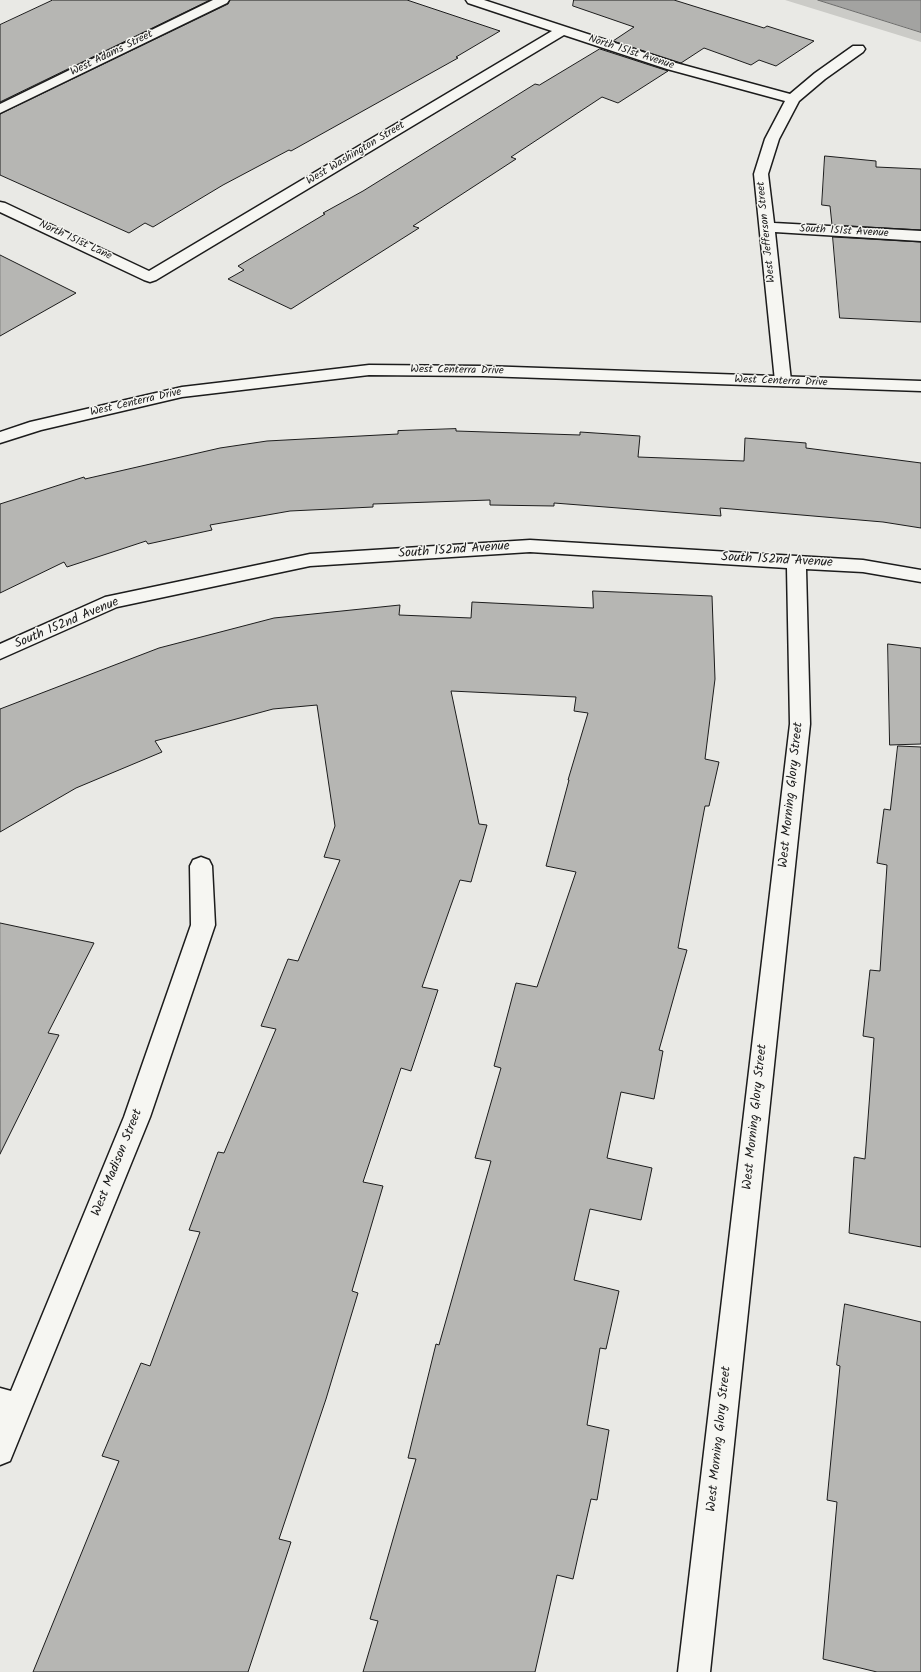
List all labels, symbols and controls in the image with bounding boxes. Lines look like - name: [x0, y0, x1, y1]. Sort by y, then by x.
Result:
- street label: West Adams Street: [69, 28, 155, 80]
- street label: North 151st Avenue: [587, 33, 675, 73]
- street label: West Washington Street: [304, 119, 408, 189]
- street label: West Jefferson Street: [755, 181, 779, 283]
- street label: North 151st Lane: [37, 218, 113, 264]
- street label: South 151st Avenue: [799, 223, 889, 241]
- street label: West Centerra Drive: [410, 364, 504, 378]
- street label: West Centerra Drive: [734, 374, 828, 390]
- street label: West Centerra Drive: [89, 386, 183, 420]
- street label: South 152nd Avenue: [398, 539, 510, 563]
- street label: South 152nd Avenue: [721, 550, 833, 572]
- street label: South 152nd Avenue: [13, 595, 121, 653]
- street label: West Morning Glory Street: [777, 721, 807, 869]
- street label: West Morning Glory Street: [741, 1043, 771, 1191]
- street label: West Madison Street: [89, 1107, 147, 1219]
- street label: West Morning Glory Street: [705, 1365, 735, 1513]

